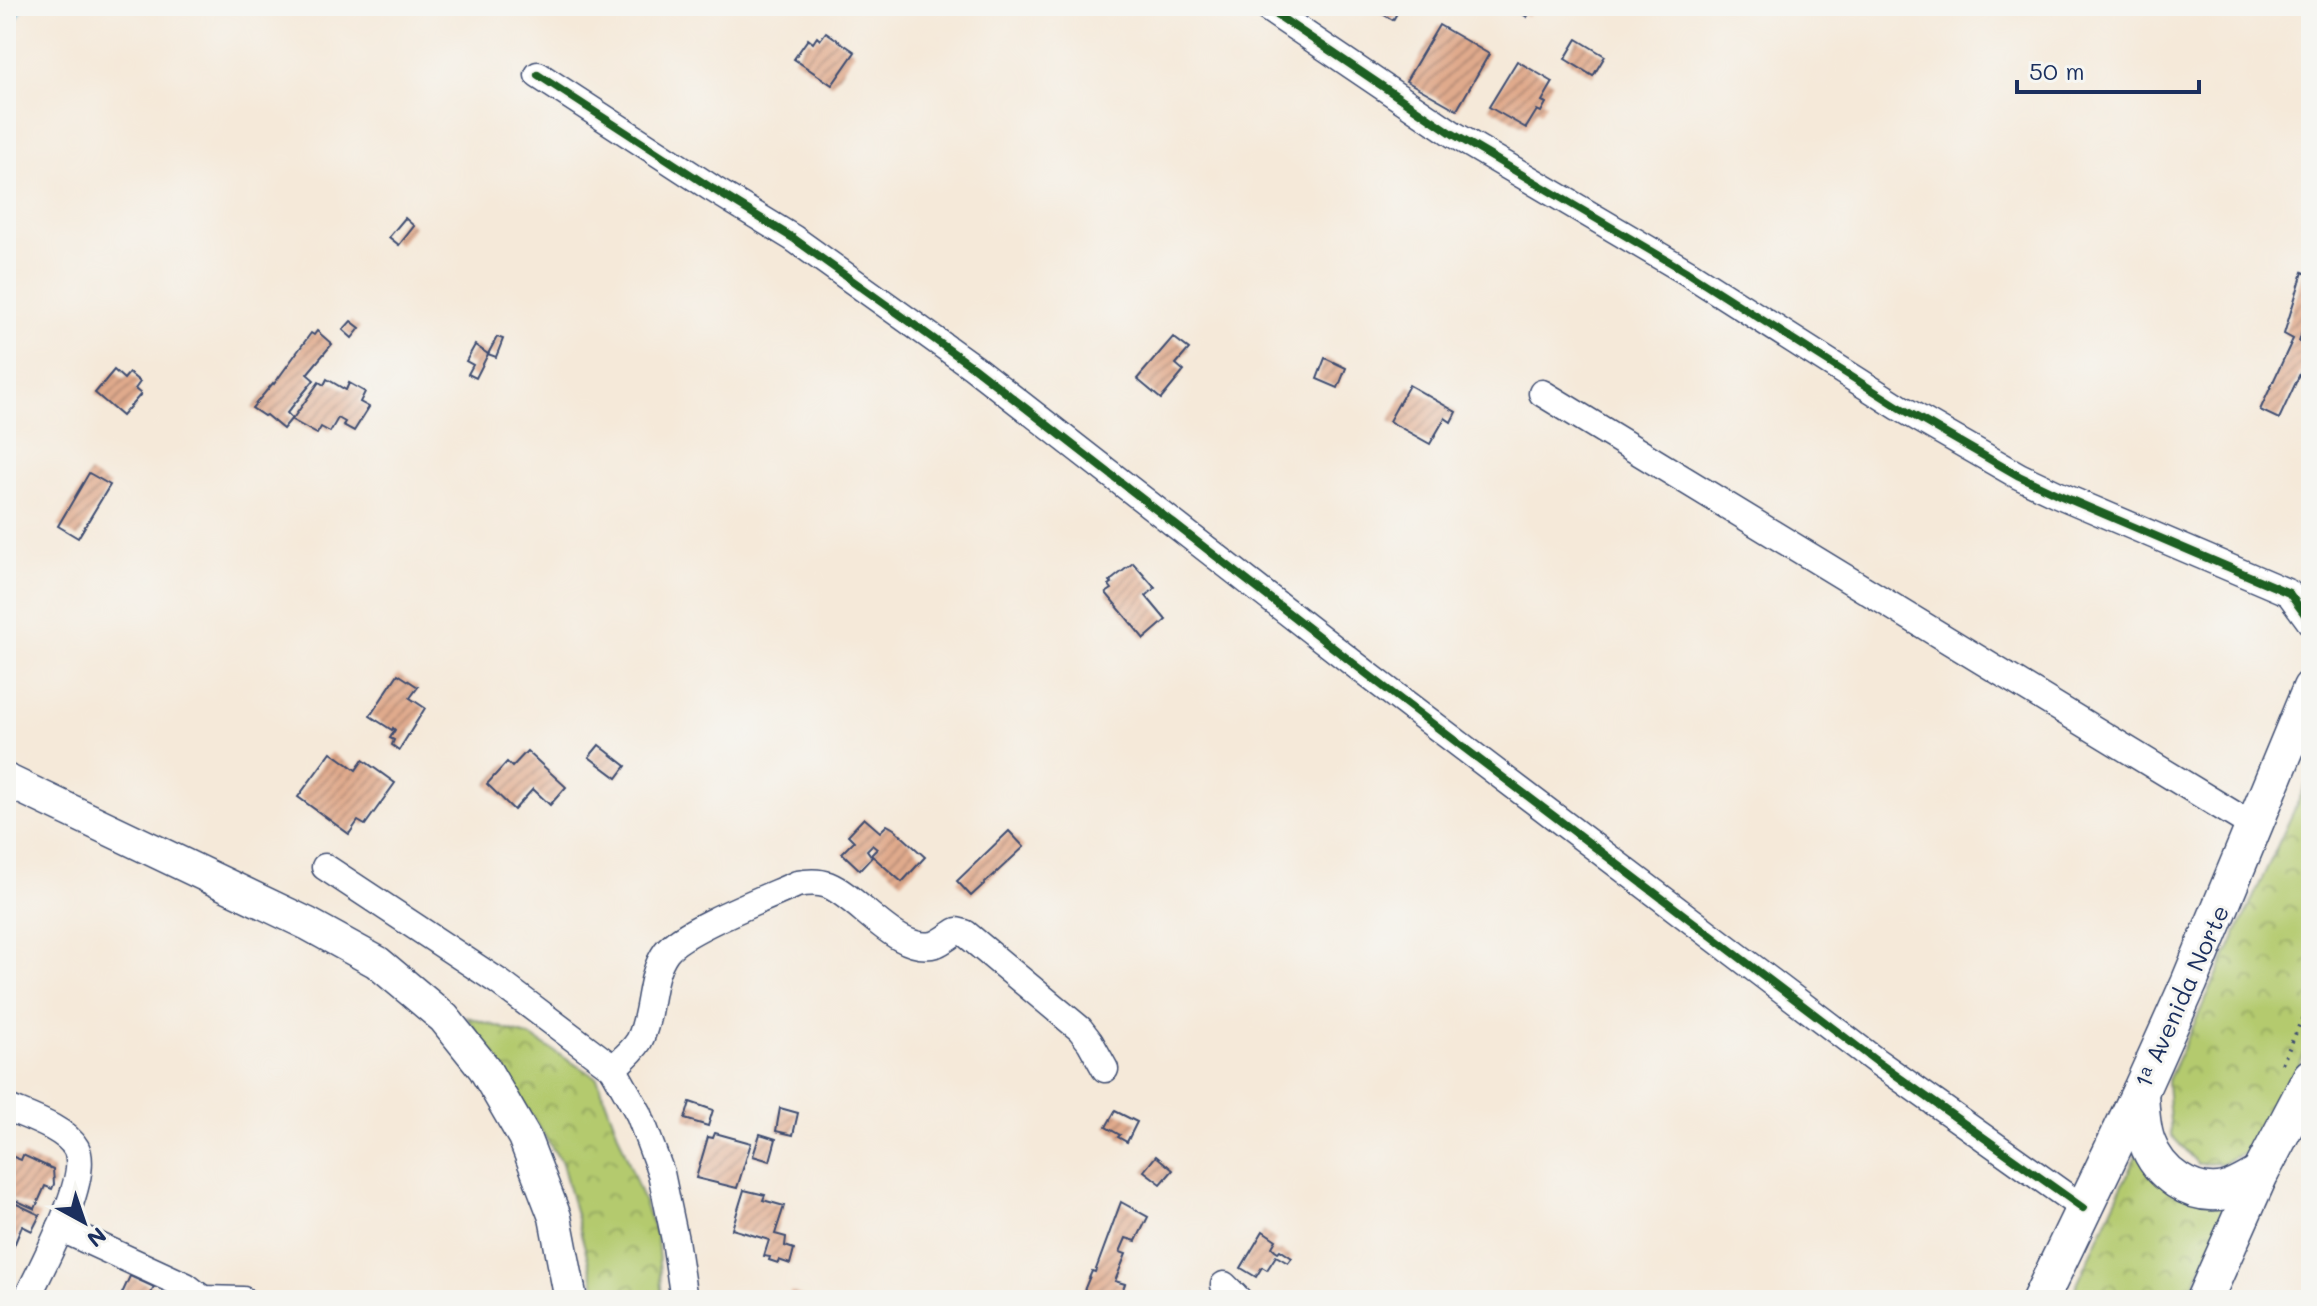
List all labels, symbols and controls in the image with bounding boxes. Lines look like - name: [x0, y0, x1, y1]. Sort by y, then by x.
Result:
- scale bar: [2017, 44, 2199, 94]
- text: 50 m: [2029, 55, 2085, 86]
- street label: 1ᵃ Avenida Norte: [2127, 900, 2235, 1092]
- north arrow: [44, 1182, 124, 1262]
- text: N: [81, 1221, 113, 1254]

